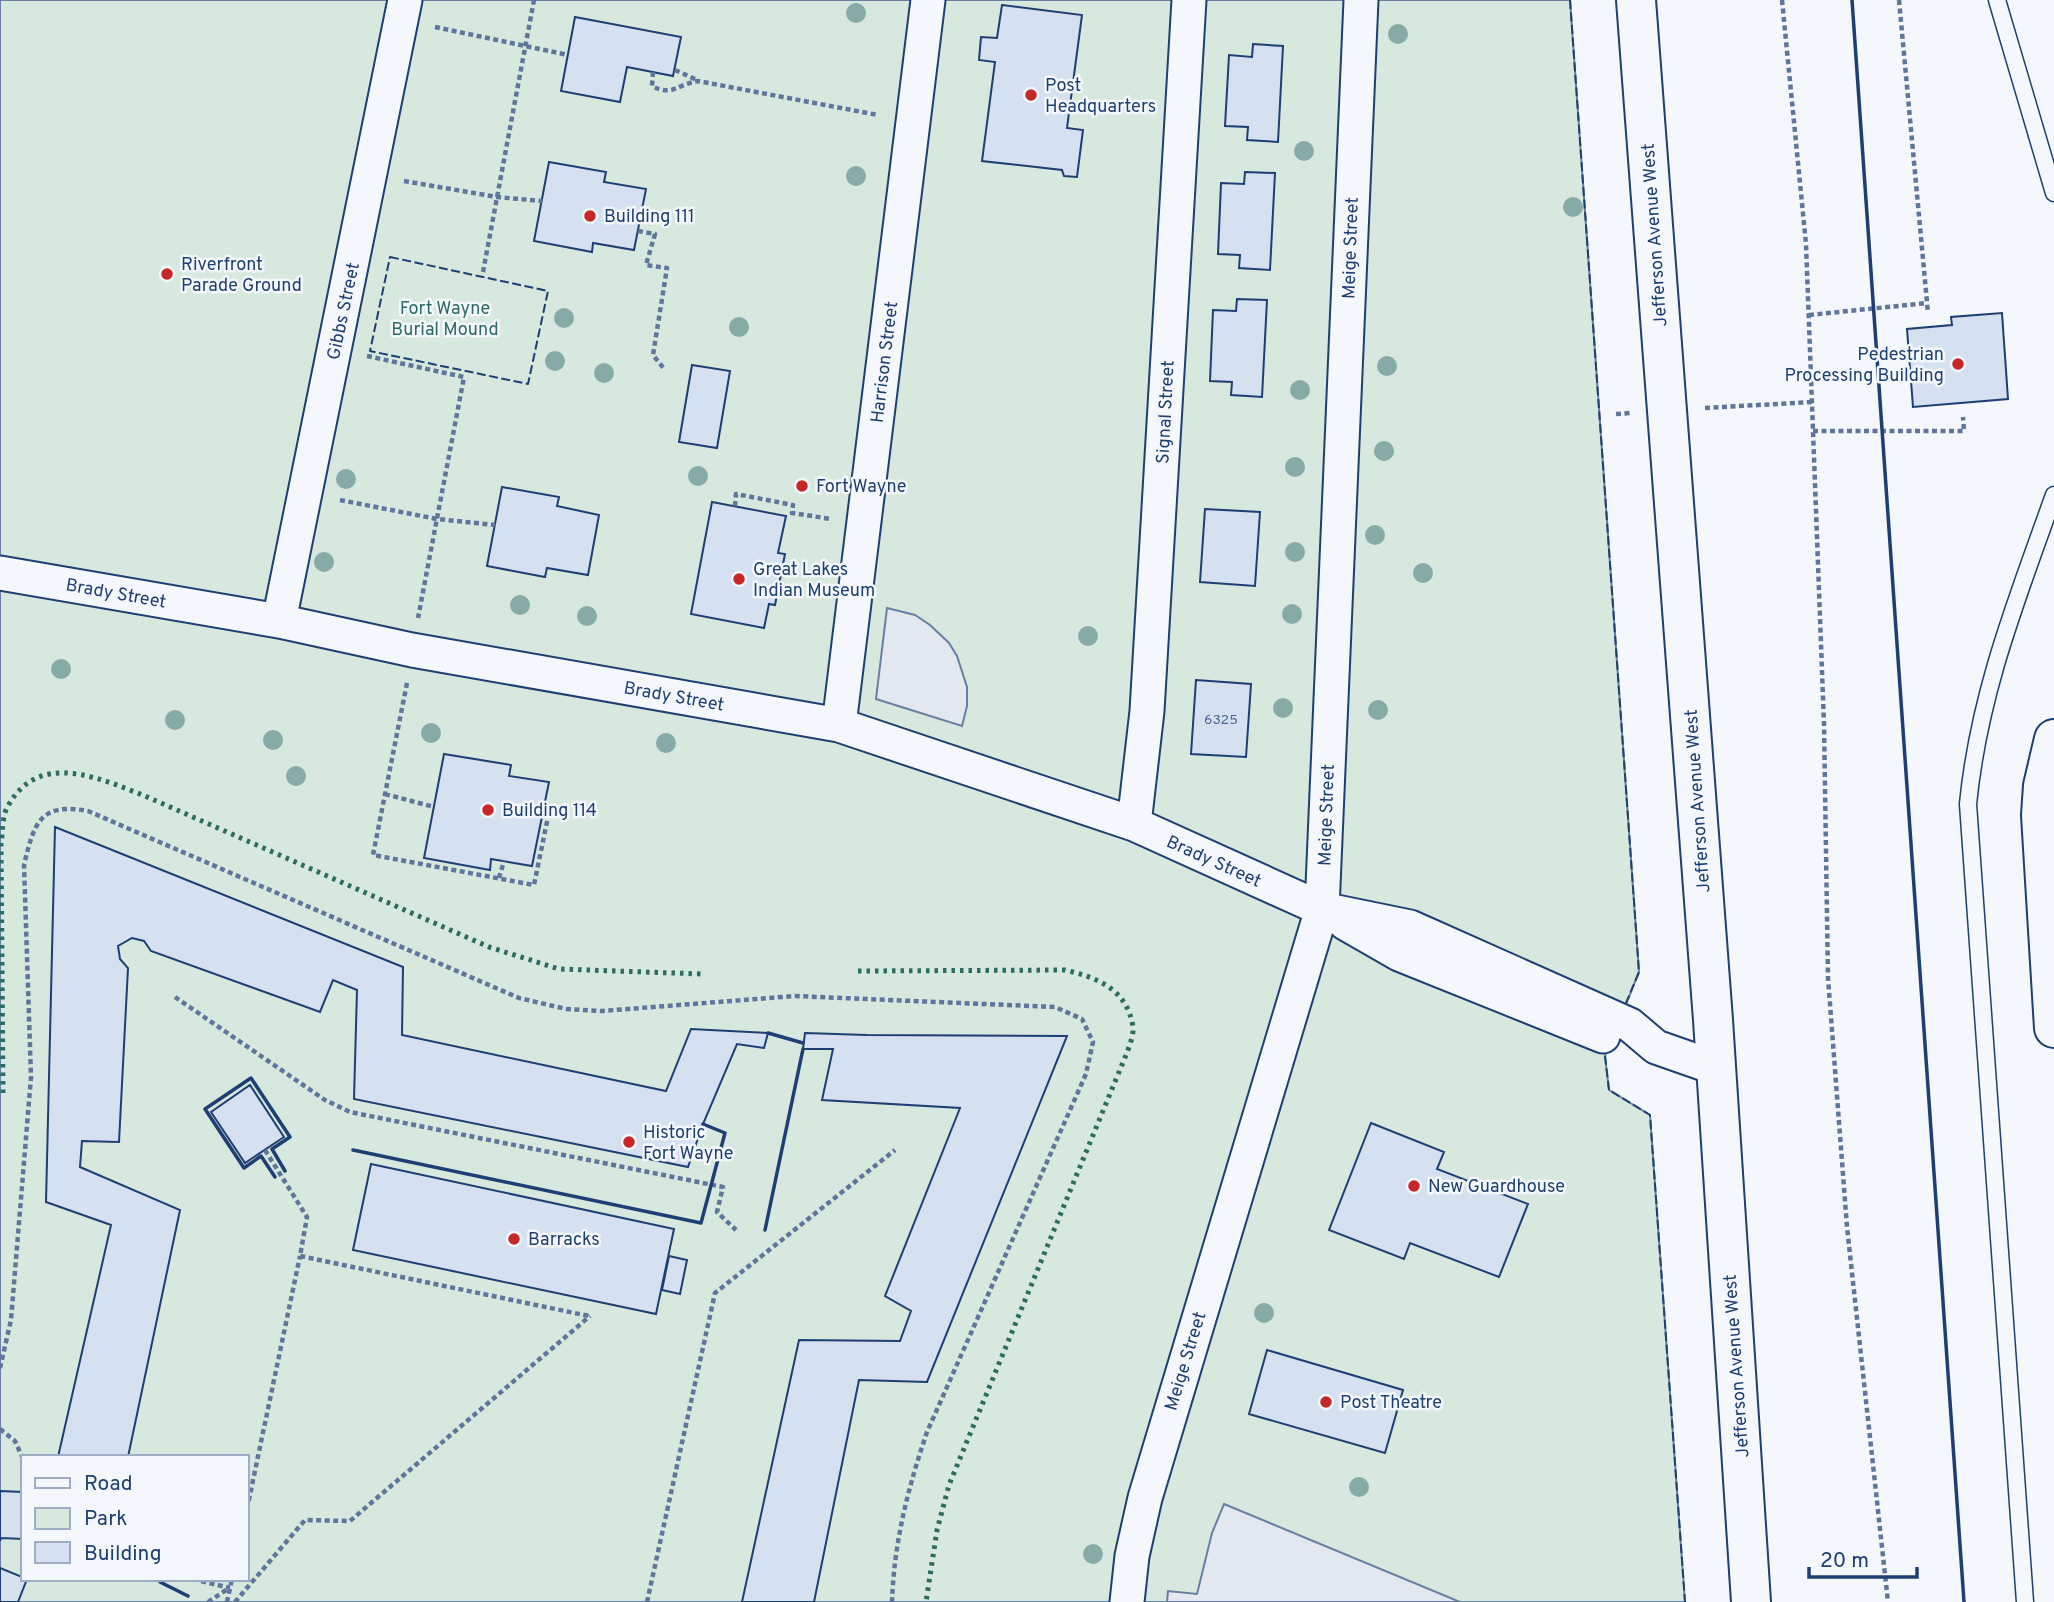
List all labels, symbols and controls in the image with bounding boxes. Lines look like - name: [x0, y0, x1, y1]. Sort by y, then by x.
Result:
- place label: Post Headquarters: [1045, 75, 1156, 119]
- marker: Post Headquarters: [1023, 87, 1039, 103]
- street label: Jefferson Avenue West: [1638, 143, 1673, 327]
- street label: Meige Street: [1338, 197, 1365, 300]
- place label: Building 111: [604, 206, 695, 229]
- marker: Building 111: [582, 208, 598, 224]
- place label: Riverfront Parade Ground: [181, 254, 302, 298]
- street label: Gibbs Street: [323, 260, 366, 362]
- marker: Riverfront Parade Ground: [159, 266, 175, 282]
- park label: Fort Wayne Burial Mound: [391, 298, 499, 342]
- street label: Harrison Street: [867, 300, 904, 424]
- place label: Pedestrian Processing Building: [1784, 344, 1944, 388]
- marker: Pedestrian Processing Building: [1950, 356, 1966, 372]
- street label: Signal Street: [1152, 360, 1181, 465]
- place label: Fort Wayne: [816, 476, 906, 499]
- marker: Fort Wayne: [794, 478, 810, 494]
- place label: Great Lakes Indian Museum: [753, 559, 875, 603]
- marker: Great Lakes Indian Museum: [731, 571, 747, 587]
- street label: Brady Street: [64, 574, 168, 615]
- street label: Brady Street: [622, 677, 726, 718]
- street label: Jefferson Avenue West: [1681, 709, 1716, 893]
- house number: 6325: [1204, 712, 1238, 729]
- street label: Meige Street: [1314, 764, 1341, 867]
- place label: Building 114: [502, 800, 597, 823]
- marker: Building 114: [480, 802, 496, 818]
- street label: Brady Street: [1162, 831, 1264, 894]
- place label: Historic Fort Wayne: [643, 1122, 733, 1166]
- marker: Historic Fort Wayne: [621, 1134, 637, 1150]
- place label: New Guardhouse: [1428, 1176, 1565, 1199]
- marker: New Guardhouse: [1406, 1178, 1422, 1194]
- place label: Barracks: [528, 1229, 600, 1252]
- marker: Barracks: [506, 1231, 522, 1247]
- street label: Jefferson Avenue West: [1720, 1274, 1755, 1458]
- street label: Meige Street: [1160, 1309, 1212, 1414]
- place label: Post Theatre: [1340, 1392, 1442, 1415]
- marker: Post Theatre: [1318, 1394, 1334, 1410]
- legend: [21, 1455, 248, 1581]
- text: Road: [84, 1471, 133, 1498]
- text: Park: [84, 1506, 127, 1533]
- scale bar: [1809, 1536, 1918, 1580]
- text: Building: [84, 1541, 162, 1568]
- text: 20 m: [1820, 1548, 1869, 1575]

